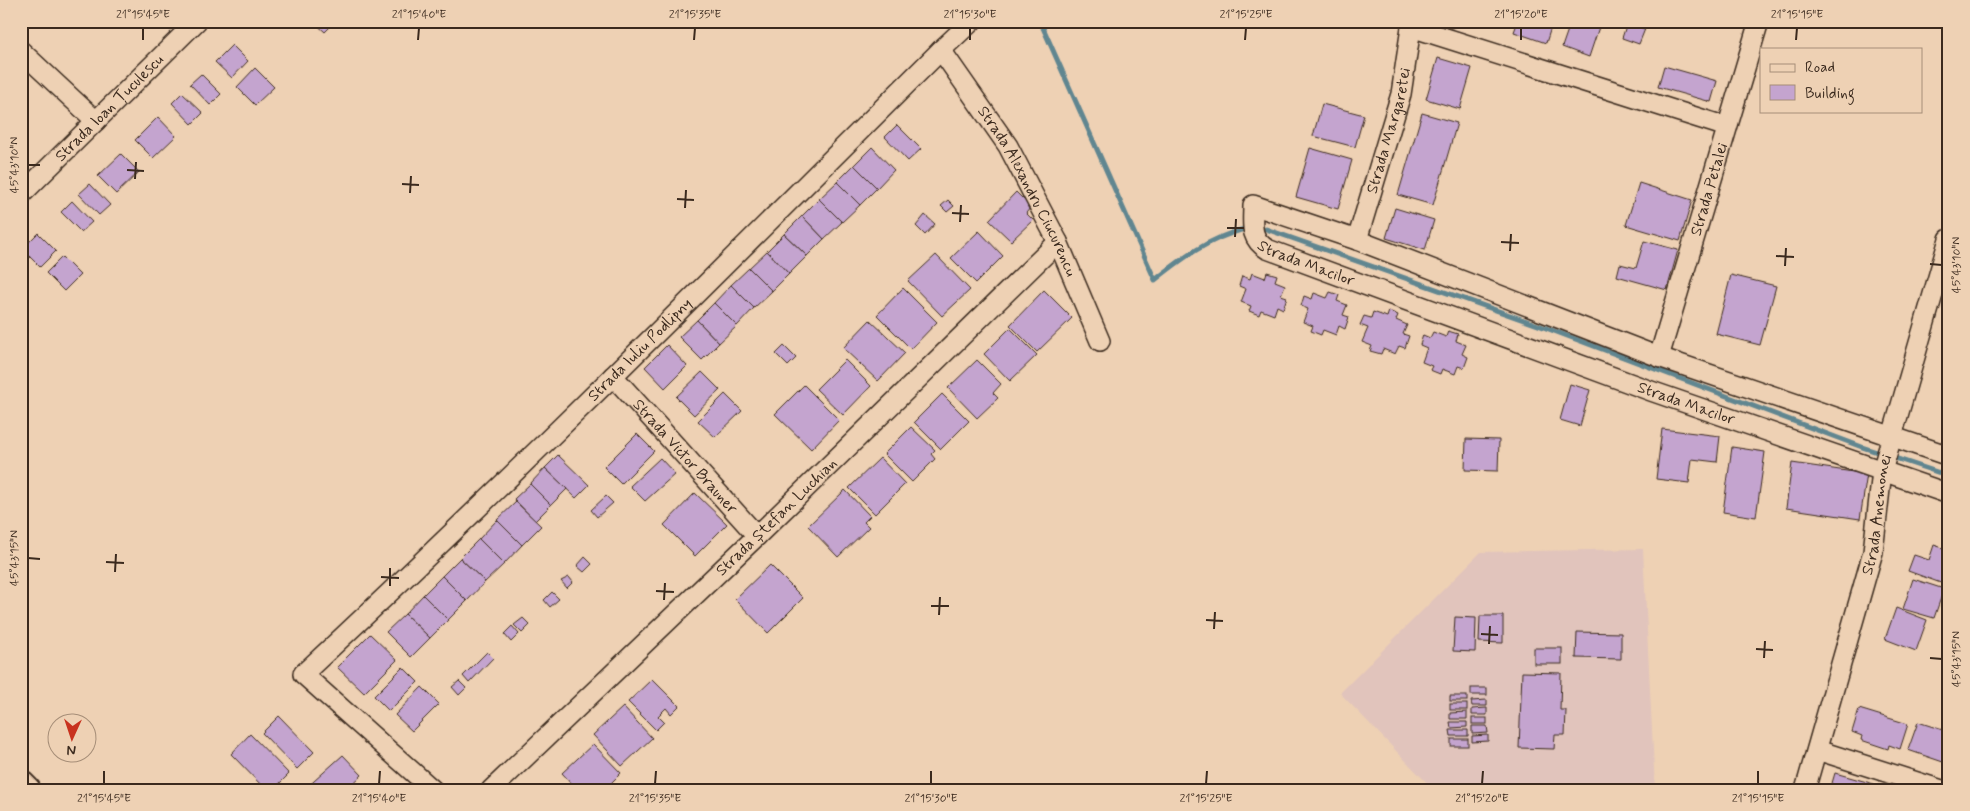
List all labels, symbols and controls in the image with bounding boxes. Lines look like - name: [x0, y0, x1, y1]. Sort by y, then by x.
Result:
- text: 21°15'45"E: [116, 7, 170, 23]
- text: 21°15'40"E: [392, 7, 446, 23]
- text: 21°15'35"E: [669, 7, 721, 23]
- text: 21°15'30"E: [943, 7, 997, 23]
- text: 21°15'25"E: [1219, 7, 1273, 23]
- text: 21°15'20"E: [1494, 7, 1548, 23]
- text: 21°15'15"E: [1771, 7, 1823, 23]
- legend: [1760, 48, 1922, 112]
- street label: Strada Ioan Țuculescu: [50, 49, 168, 166]
- text: Road: [1805, 58, 1835, 78]
- street label: Strada Margaretei: [1361, 66, 1415, 196]
- text: Building: [1805, 84, 1855, 105]
- street label: Strada Alexandru Ciucurencu: [973, 102, 1082, 280]
- text: 45°43'10"N: [7, 137, 23, 193]
- street label: Strada Petalei: [1685, 140, 1733, 238]
- street label: Strada Macilor: [1253, 235, 1358, 291]
- text: 45°43'10"N: [1949, 237, 1965, 293]
- street label: Strada Iuliu Podlipny: [583, 293, 697, 406]
- street label: Strada Macilor: [1635, 376, 1738, 430]
- street label: Strada Victor Brauner: [628, 394, 743, 518]
- street label: Strada Anemonei: [1856, 452, 1897, 577]
- street label: Strada Ștefan Luchian: [711, 453, 842, 581]
- text: 45°43'15"N: [7, 530, 23, 586]
- text: 45°43'15"N: [1949, 631, 1965, 687]
- north arrow: [48, 714, 98, 764]
- text: N: [66, 741, 77, 759]
- text: 21°15'45"E: [77, 791, 131, 807]
- text: 21°15'40"E: [352, 791, 406, 807]
- text: 21°15'35"E: [629, 791, 681, 807]
- text: 21°15'30"E: [904, 791, 958, 807]
- text: 21°15'25"E: [1179, 791, 1233, 807]
- text: 21°15'20"E: [1455, 791, 1509, 807]
- text: 21°15'15"E: [1732, 791, 1784, 807]

